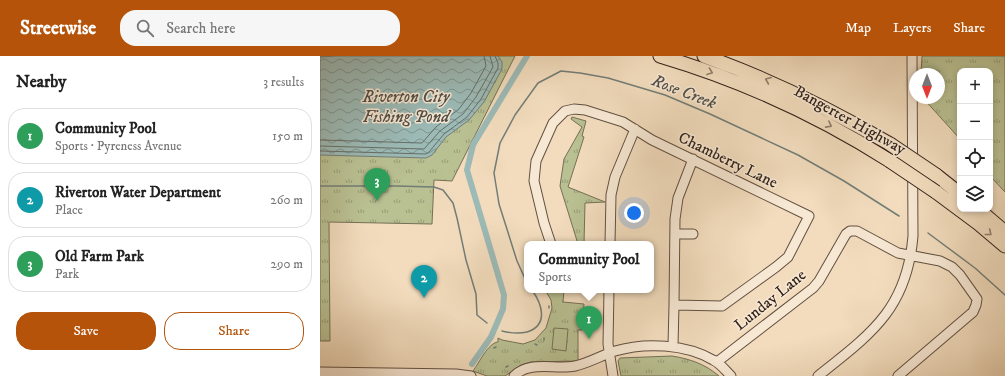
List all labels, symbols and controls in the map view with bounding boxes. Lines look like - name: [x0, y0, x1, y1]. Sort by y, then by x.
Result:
- search box: [120, 10, 400, 46]
- text: Streetwise: [20, 17, 96, 40]
- icon: search: [134, 17, 156, 39]
- text: Search here: [166, 19, 236, 38]
- text: Map: [845, 19, 871, 37]
- text: Layers: [893, 19, 931, 37]
- text: Share: [953, 19, 985, 37]
- one-way arrow: [707, 68, 714, 76]
- north arrow: [909, 68, 945, 104]
- map controls: [957, 68, 993, 212]
- button: +: [957, 68, 993, 104]
- water label: Rose Creek: [648, 69, 720, 115]
- text: Nearby: [16, 71, 66, 93]
- text: 3 results: [263, 74, 304, 90]
- one-way arrow: [765, 77, 772, 85]
- street label: Bangerter Highway: [791, 81, 910, 159]
- water label: Riverton City Fishing Pond: [362, 86, 452, 128]
- button: −: [957, 104, 993, 140]
- text: Community Pool: [55, 119, 156, 138]
- one-way arrow: [825, 120, 832, 127]
- street label: Chamberry Lane: [675, 127, 781, 193]
- text: 1: [28, 128, 32, 144]
- text: 150 m: [272, 128, 303, 144]
- text: Sports · Pyreness Avenue: [55, 138, 182, 154]
- button: locate: [957, 140, 993, 176]
- pin: 3: [364, 168, 390, 201]
- button: layers: [957, 176, 993, 212]
- text: Riverton Water Department: [55, 183, 221, 202]
- text: 2: [27, 192, 33, 208]
- text: 260 m: [270, 192, 303, 208]
- text: Place: [55, 202, 83, 218]
- your location: [624, 203, 644, 223]
- one-way arrow: [984, 228, 991, 235]
- popup: [524, 241, 654, 293]
- text: Old Farm Park: [55, 247, 144, 266]
- text: Community Pool: [538, 250, 640, 269]
- text: 3: [28, 256, 32, 272]
- text: 290 m: [271, 256, 303, 272]
- pin: 2: [411, 265, 437, 298]
- street label: Lunday Lane: [730, 265, 810, 335]
- text: Park: [55, 266, 79, 282]
- text: Sports: [538, 269, 571, 285]
- pin: 1: [576, 306, 602, 339]
- button: Save: [16, 312, 156, 350]
- button: Share: [164, 312, 304, 350]

